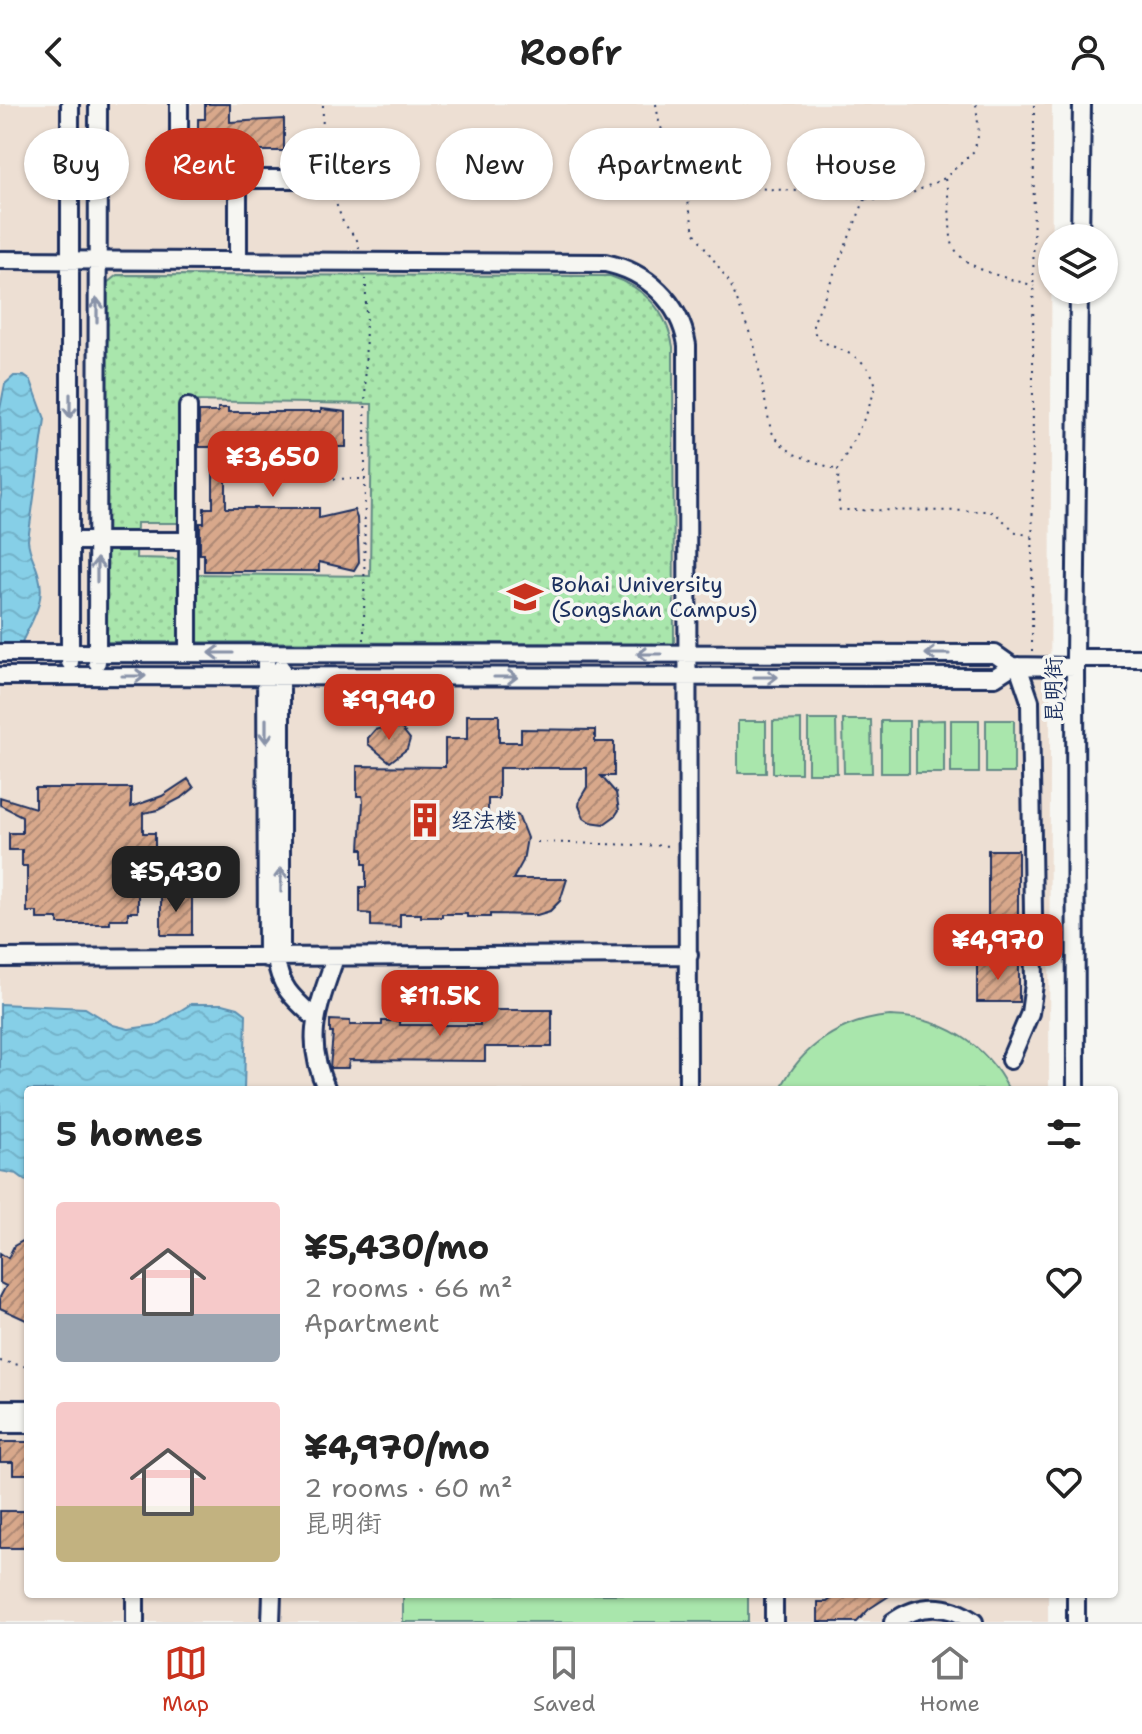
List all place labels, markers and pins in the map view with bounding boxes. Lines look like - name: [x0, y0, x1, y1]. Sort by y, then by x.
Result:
- pin: ¥3,650: [208, 431, 338, 499]
- place label: Bohai University (Songshan Campus): [551, 570, 758, 624]
- school or university icon: Bohai University (Songshan Campus): [506, 578, 544, 616]
- pin: ¥9,940: [324, 674, 454, 742]
- building icon: 经法楼: [406, 801, 444, 839]
- place label: 经法楼: [451, 806, 517, 835]
- pin: ¥5,430: [111, 846, 241, 914]
- pin: ¥4,970: [933, 914, 1063, 982]
- pin: ¥11.5K: [375, 970, 505, 1038]

